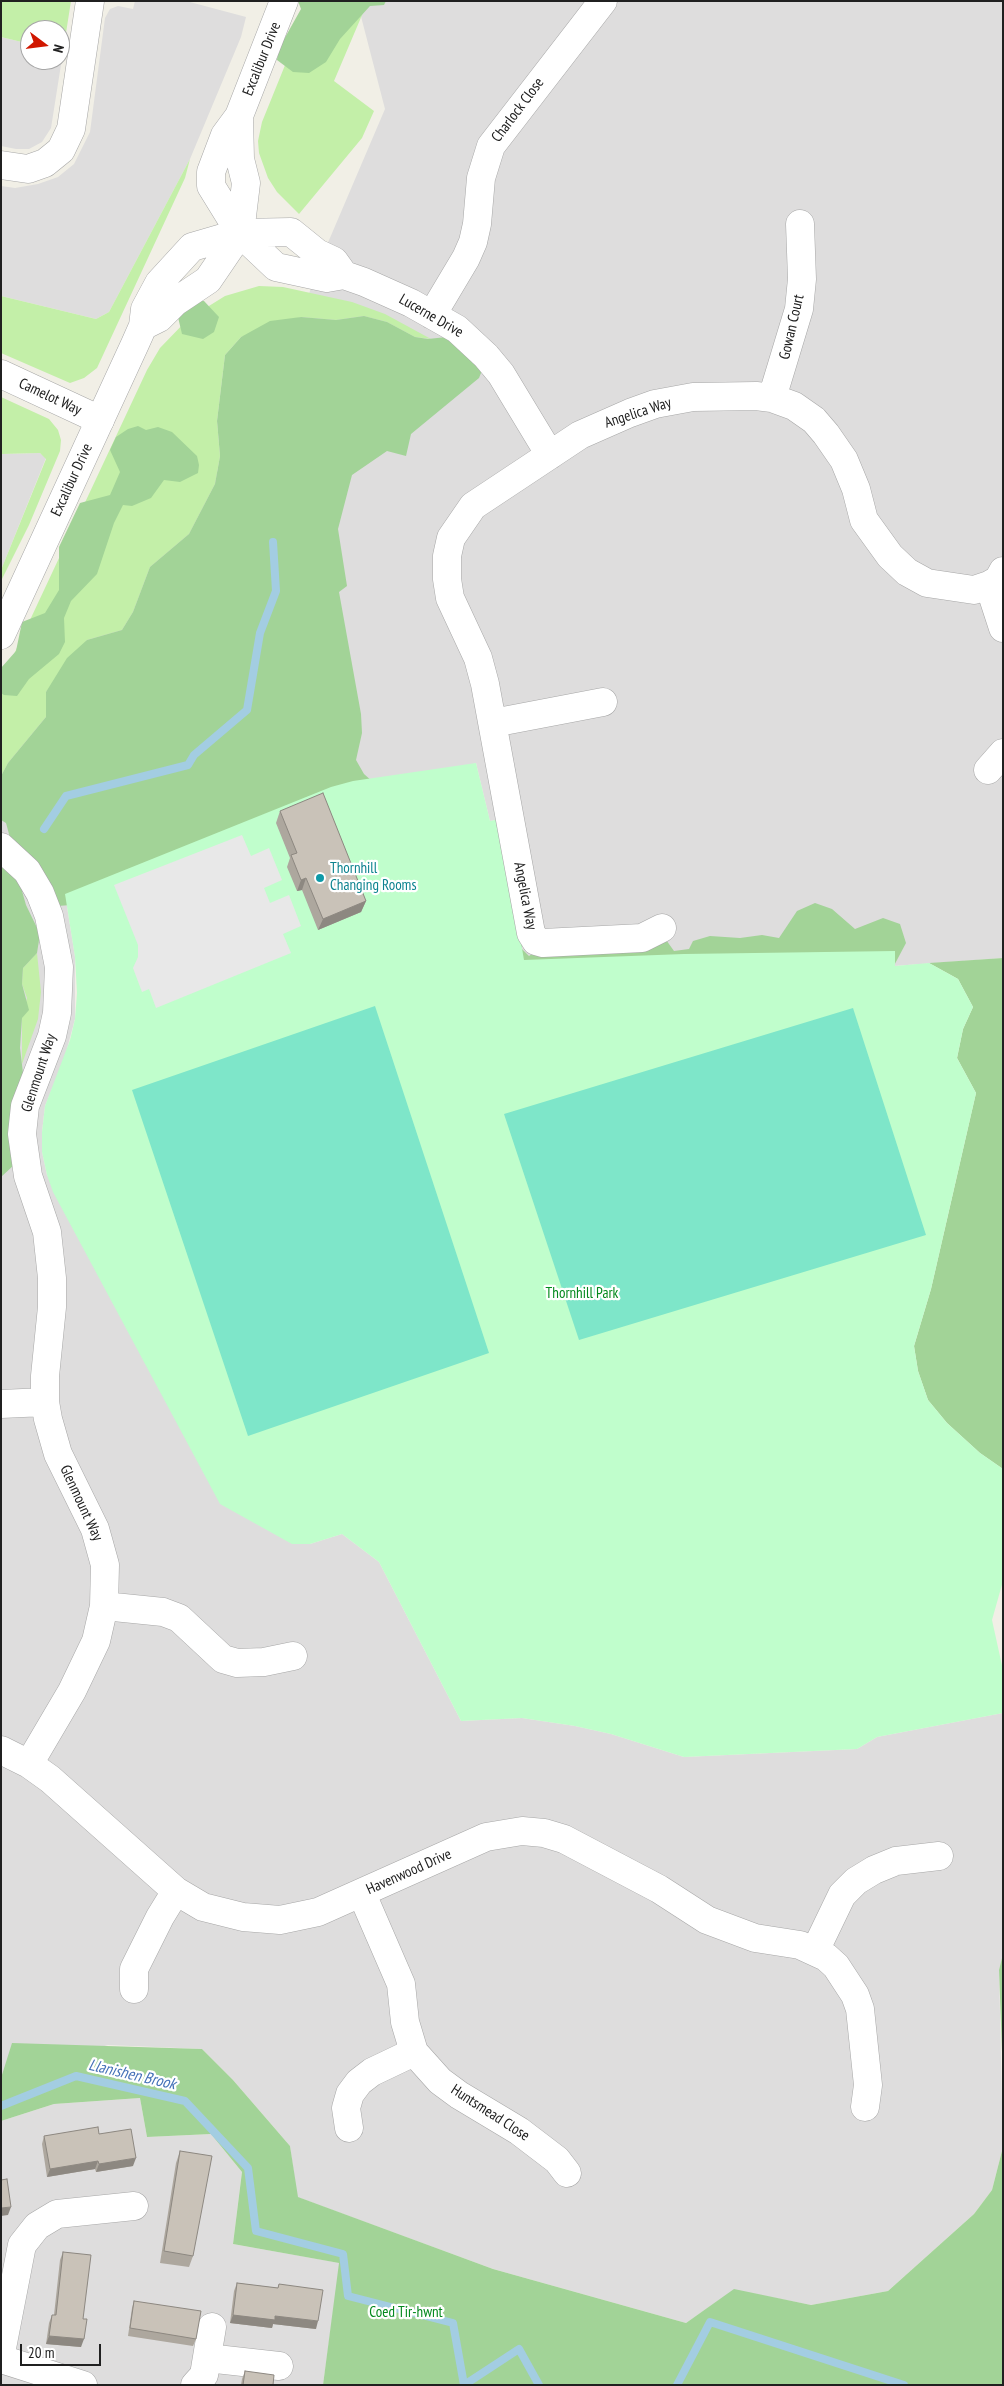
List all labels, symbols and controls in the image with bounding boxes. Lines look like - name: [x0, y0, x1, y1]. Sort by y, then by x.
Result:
- street label: Excalibur Drive: [239, 19, 285, 99]
- north arrow: [20, 20, 70, 70]
- text: N: [49, 43, 68, 55]
- street label: Charlock Close: [488, 74, 548, 146]
- street label: Lucerne Drive: [396, 290, 466, 342]
- street label: Gowan Court: [776, 293, 808, 361]
- street label: Camelot Way: [16, 375, 84, 419]
- street label: Angelica Way: [602, 394, 674, 432]
- street label: Excalibur Drive: [47, 441, 97, 519]
- place label: Thornhill Changing Rooms: [330, 860, 416, 895]
- street label: Angelica Way: [510, 860, 540, 932]
- marker: Thornhill Changing Rooms: [314, 872, 326, 884]
- street label: Glenmount Way: [18, 1031, 60, 1115]
- park label: Thornhill Park: [546, 1285, 618, 1303]
- street label: Glenmount Way: [56, 1462, 106, 1544]
- street label: Havenwood Drive: [364, 1845, 454, 1899]
- water label: Llanishen Brook: [87, 2056, 177, 2094]
- street label: Huntsmead Close: [447, 2081, 533, 2145]
- park label: Coed Tir-hwnt: [369, 2304, 443, 2322]
- scale bar: [22, 2334, 104, 2366]
- text: 20 m: [28, 2343, 54, 2362]

